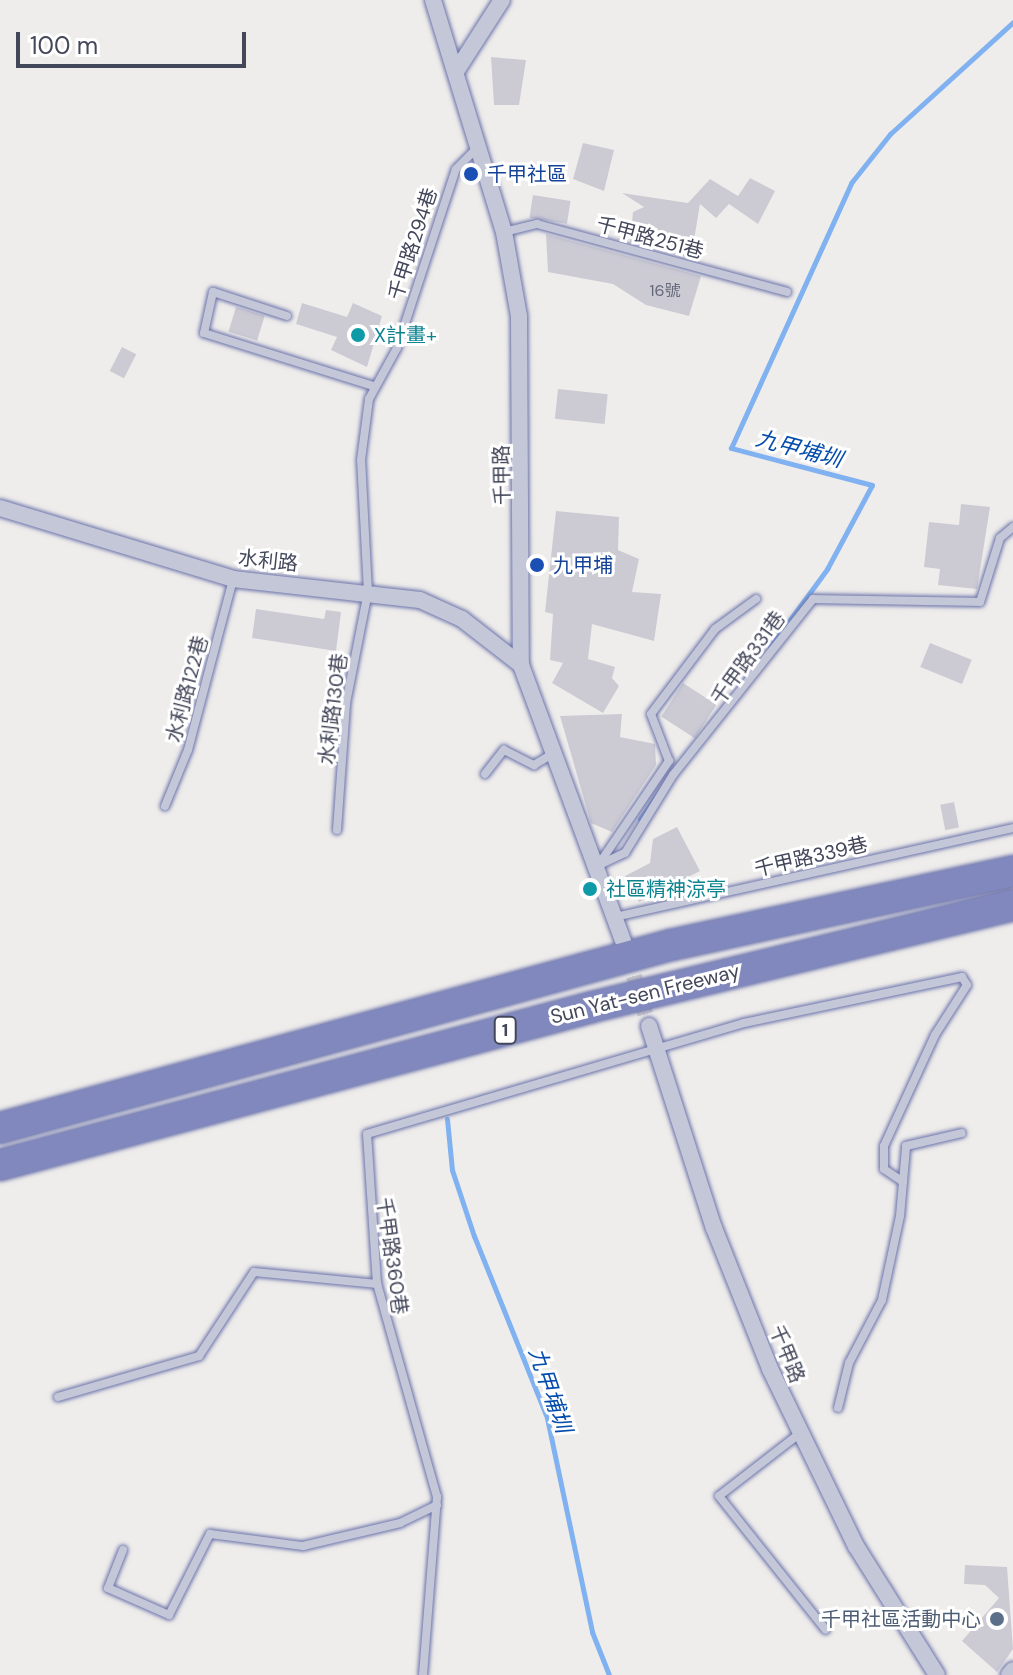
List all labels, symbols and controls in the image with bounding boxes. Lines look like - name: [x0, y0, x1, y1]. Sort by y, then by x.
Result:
- scale bar: [20, 16, 250, 66]
- text: 100 m: [30, 30, 98, 61]
- place label: 千甲社區: [487, 162, 567, 186]
- marker: 千甲社區: [462, 165, 480, 183]
- street label: 千甲路294巷: [384, 185, 442, 303]
- street label: 千甲路251巷: [594, 212, 706, 264]
- house number: 16號: [649, 281, 681, 301]
- place label: X計畫+: [374, 323, 437, 347]
- marker: X計畫+: [349, 326, 367, 344]
- water label: 九甲埔圳: [753, 425, 845, 473]
- street label: 千甲路: [489, 445, 515, 505]
- street label: 水利路: [237, 546, 299, 576]
- place label: 九甲埔: [553, 553, 613, 577]
- marker: 九甲埔: [528, 556, 546, 574]
- street label: 千甲路331巷: [706, 607, 790, 709]
- street label: 水利路122巷: [161, 633, 213, 745]
- street label: 水利路130巷: [314, 652, 352, 766]
- street label: 千甲路339巷: [752, 832, 870, 882]
- place label: 社區精神涼亭: [606, 877, 726, 901]
- marker: 社區精神涼亭: [581, 880, 599, 898]
- street label: Sun Yat-sen Freeway: [548, 959, 742, 1029]
- road number: 1: [493, 1016, 517, 1044]
- street label: 千甲路360巷: [372, 1196, 412, 1316]
- street label: 千甲路: [765, 1322, 809, 1386]
- water label: 九甲埔圳: [523, 1344, 577, 1436]
- place label: 千甲社區活動中心: [821, 1607, 981, 1631]
- marker: 千甲社區活動中心: [988, 1610, 1006, 1628]

